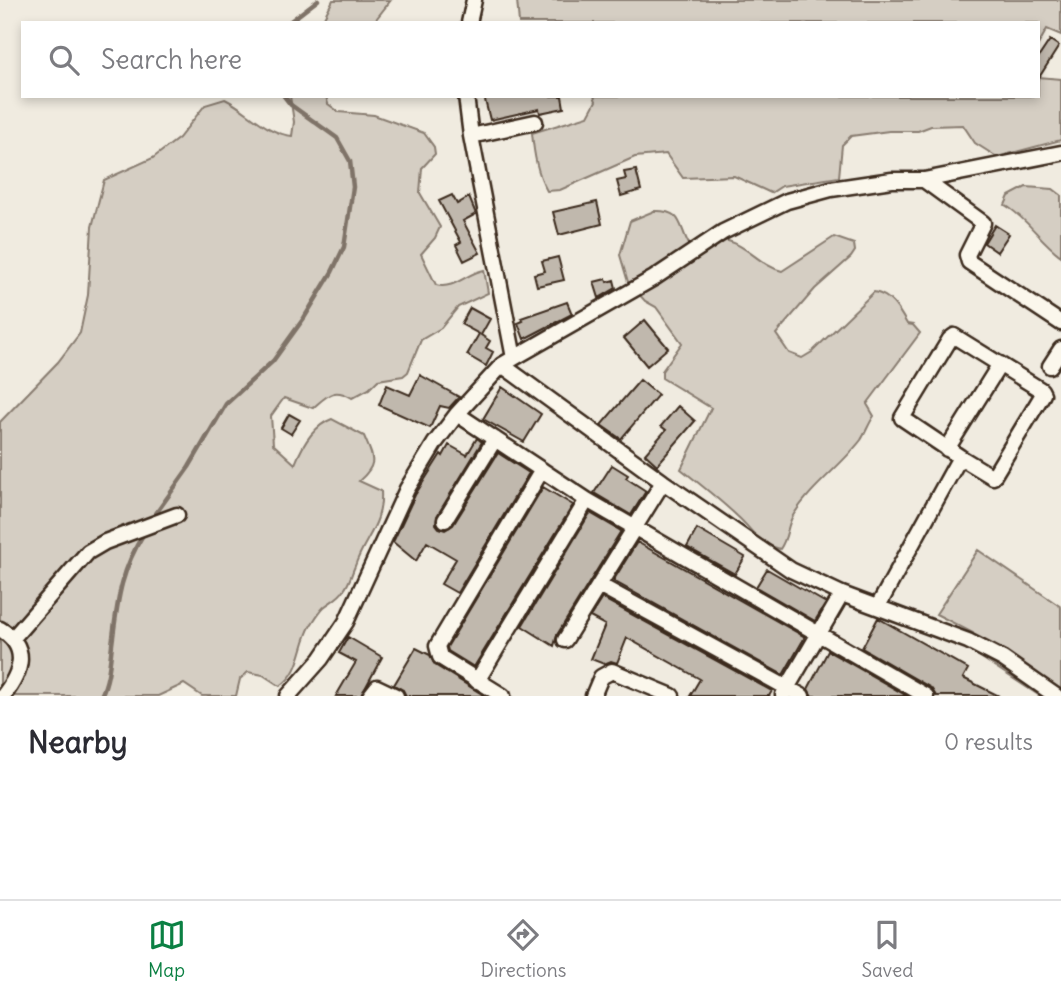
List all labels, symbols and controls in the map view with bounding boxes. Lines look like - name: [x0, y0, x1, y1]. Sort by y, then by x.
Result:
- search box: [21, 21, 1040, 98]
- icon: search: [45, 41, 83, 79]
- text: Search here: [101, 43, 242, 76]
- text: Nearby: [28, 723, 128, 761]
- text: 0 results: [944, 727, 1033, 756]
- tab: Map: [148, 916, 186, 982]
- tab: Directions: [481, 916, 566, 982]
- tab: Saved: [861, 916, 913, 982]

